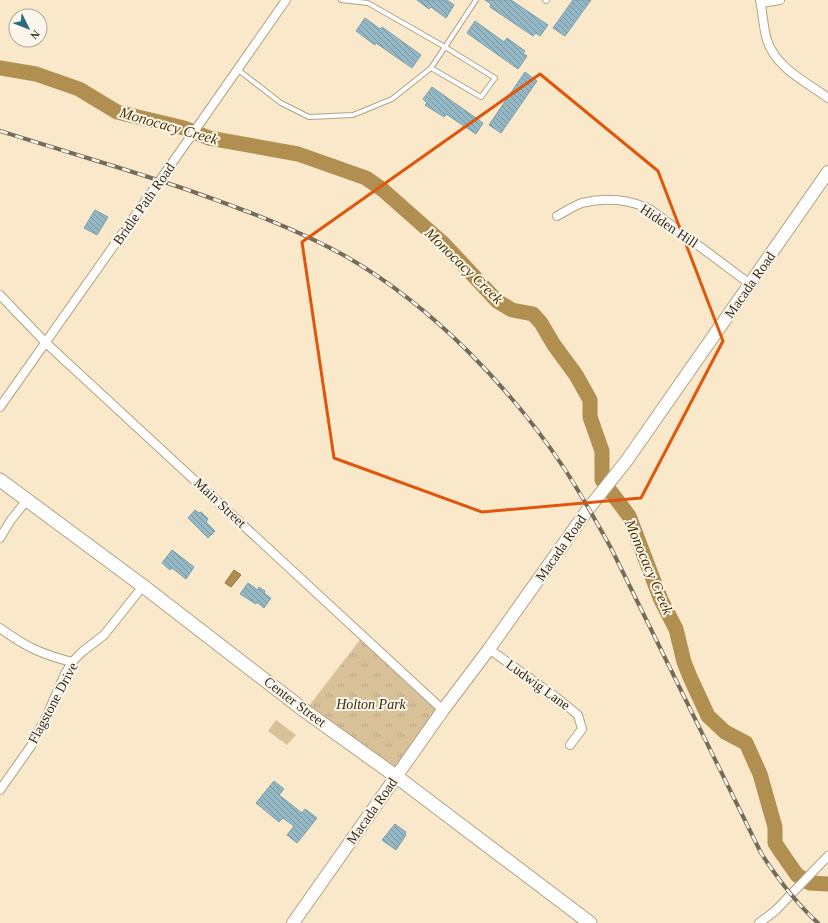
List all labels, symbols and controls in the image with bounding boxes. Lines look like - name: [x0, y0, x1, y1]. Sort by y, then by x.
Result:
- north arrow: [8, 8, 48, 48]
- text: N: [28, 28, 42, 42]
- water label: Monocacy Creek: [117, 104, 220, 148]
- street label: Bridle Path Road: [110, 160, 178, 248]
- street label: Hidden Hill: [637, 201, 701, 251]
- water label: Monocacy Creek: [421, 224, 506, 307]
- street label: Macada Road: [722, 249, 778, 321]
- street label: Main Street: [191, 475, 249, 531]
- street label: Macada Road: [533, 512, 589, 584]
- water label: Monocacy Creek: [621, 516, 676, 617]
- street label: Ludwig Lane: [503, 657, 573, 713]
- street label: Flagstone Drive: [25, 660, 81, 746]
- street label: Center Street: [261, 674, 329, 730]
- park label: Holton Park: [335, 697, 407, 712]
- street label: Macada Road: [344, 775, 400, 847]

